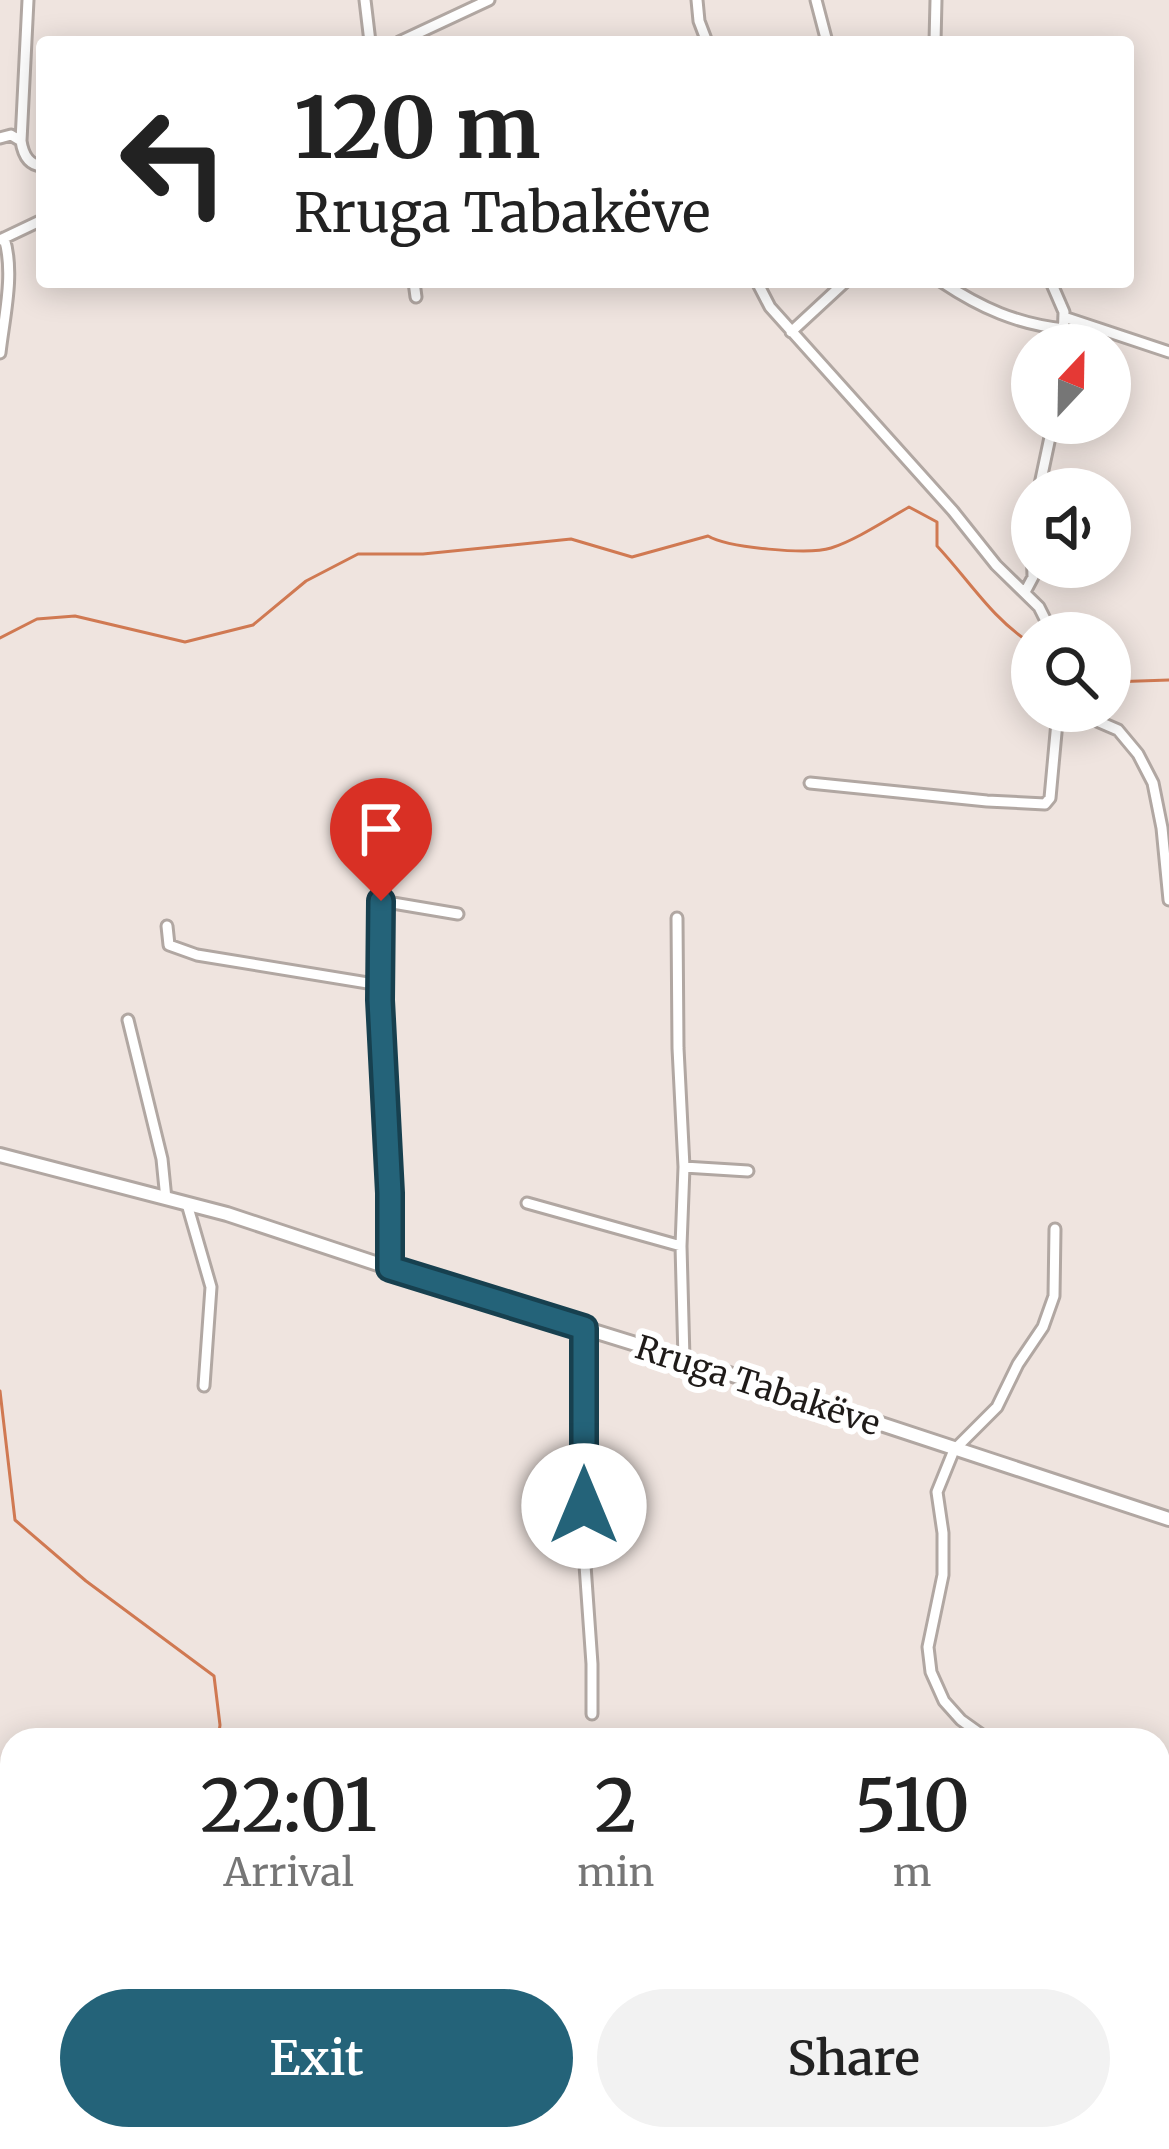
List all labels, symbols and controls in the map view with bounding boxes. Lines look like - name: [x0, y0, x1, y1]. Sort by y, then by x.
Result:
- text: 120 m: [294, 75, 541, 181]
- icon: left: [96, 84, 252, 240]
- text: Rruga Tabakëve: [294, 179, 710, 247]
- north arrow: [1011, 324, 1131, 444]
- map controls: [1011, 324, 1131, 732]
- button: sound: [1011, 468, 1131, 588]
- button: search: [1011, 612, 1131, 732]
- pin: [330, 778, 432, 901]
- icon: arrive: [348, 796, 414, 862]
- street label: Rruga Tabakëve: [630, 1327, 885, 1444]
- position arrow: [521, 1443, 647, 1569]
- text: 22:01: [200, 1760, 377, 1851]
- text: 2: [595, 1760, 637, 1851]
- text: 510: [855, 1760, 970, 1851]
- text: Arrival: [224, 1848, 354, 1897]
- text: min: [577, 1848, 654, 1897]
- text: m: [893, 1848, 932, 1897]
- button: Exit: [60, 1989, 573, 2127]
- button: Share: [597, 1989, 1110, 2127]

